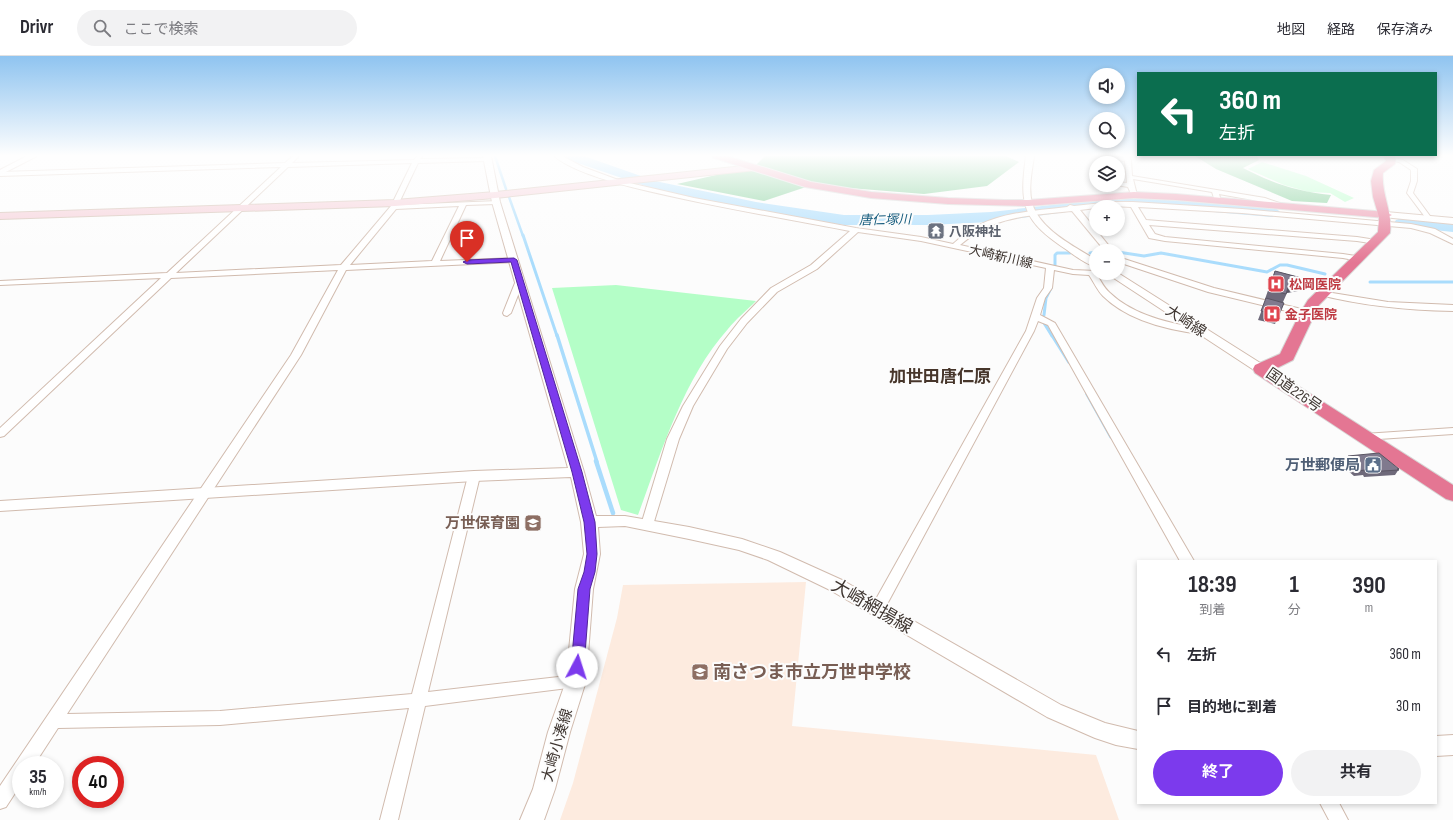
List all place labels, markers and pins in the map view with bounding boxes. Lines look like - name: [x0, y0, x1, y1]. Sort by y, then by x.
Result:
- pin: [450, 221, 484, 262]
- temple icon: 八阪神社: [926, 221, 946, 241]
- place label: 八阪神社: [949, 224, 1001, 240]
- hospital icon: 松岡医院: [1266, 274, 1286, 294]
- place label: 松岡医院: [1289, 277, 1341, 293]
- hospital icon: 金子医院: [1262, 304, 1282, 324]
- place label: 金子医院: [1285, 307, 1337, 323]
- public building icon: 万世郵便局: [1363, 455, 1383, 475]
- place label: 万世郵便局: [1285, 456, 1360, 475]
- school or university icon: 万世保育園: [523, 513, 543, 533]
- place label: 万世保育園: [445, 514, 520, 533]
- school or university icon: 南さつま市立万世中学校: [690, 662, 710, 682]
- place label: 南さつま市立万世中学校: [713, 662, 911, 683]

